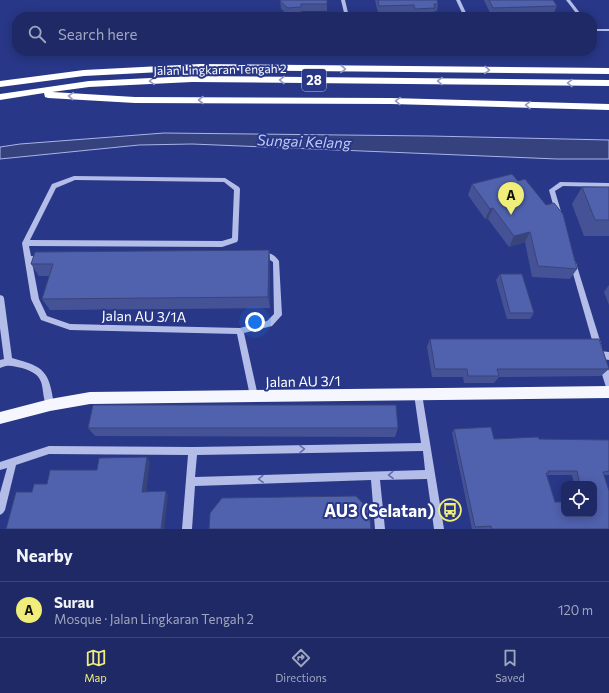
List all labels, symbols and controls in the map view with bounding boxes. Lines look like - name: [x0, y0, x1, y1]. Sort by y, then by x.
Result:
- search box: [12, 12, 597, 56]
- icon: search: [26, 23, 48, 45]
- text: Search here: [58, 25, 137, 43]
- street label: Jalan Lingkaran Tengah 2: [153, 61, 287, 78]
- one-way arrow: [340, 65, 346, 73]
- one-way arrow: [484, 66, 490, 74]
- road number: 28: [302, 69, 326, 91]
- one-way arrow: [279, 76, 285, 84]
- one-way arrow: [149, 77, 155, 86]
- one-way arrow: [437, 77, 443, 86]
- one-way arrow: [567, 79, 573, 87]
- one-way arrow: [68, 92, 74, 101]
- one-way arrow: [198, 96, 204, 104]
- one-way arrow: [395, 97, 401, 105]
- one-way arrow: [525, 100, 531, 109]
- water label: Sungai Kelang: [257, 130, 352, 152]
- pin: A: [498, 182, 524, 215]
- street label: Jalan AU 3/1A: [101, 307, 187, 325]
- your location: [245, 312, 265, 332]
- street label: Jalan AU 3/1: [265, 372, 341, 390]
- one-way arrow: [299, 445, 305, 453]
- one-way arrow: [388, 471, 394, 480]
- one-way arrow: [258, 475, 264, 484]
- map controls: [561, 481, 597, 517]
- button: locate: [561, 481, 597, 517]
- bus stop icon: AU3 (Selatan): [437, 497, 463, 523]
- place label: AU3 (Selatan): [324, 500, 434, 521]
- text: Nearby: [16, 545, 73, 566]
- text: Surau: [54, 593, 94, 611]
- text: A: [24, 602, 34, 618]
- text: 120 m: [558, 602, 593, 618]
- text: Mosque · Jalan Lingkaran Tengah 2: [54, 611, 254, 627]
- tab: Map: [84, 647, 107, 684]
- tab: Directions: [275, 647, 327, 684]
- tab: Saved: [495, 647, 525, 684]

